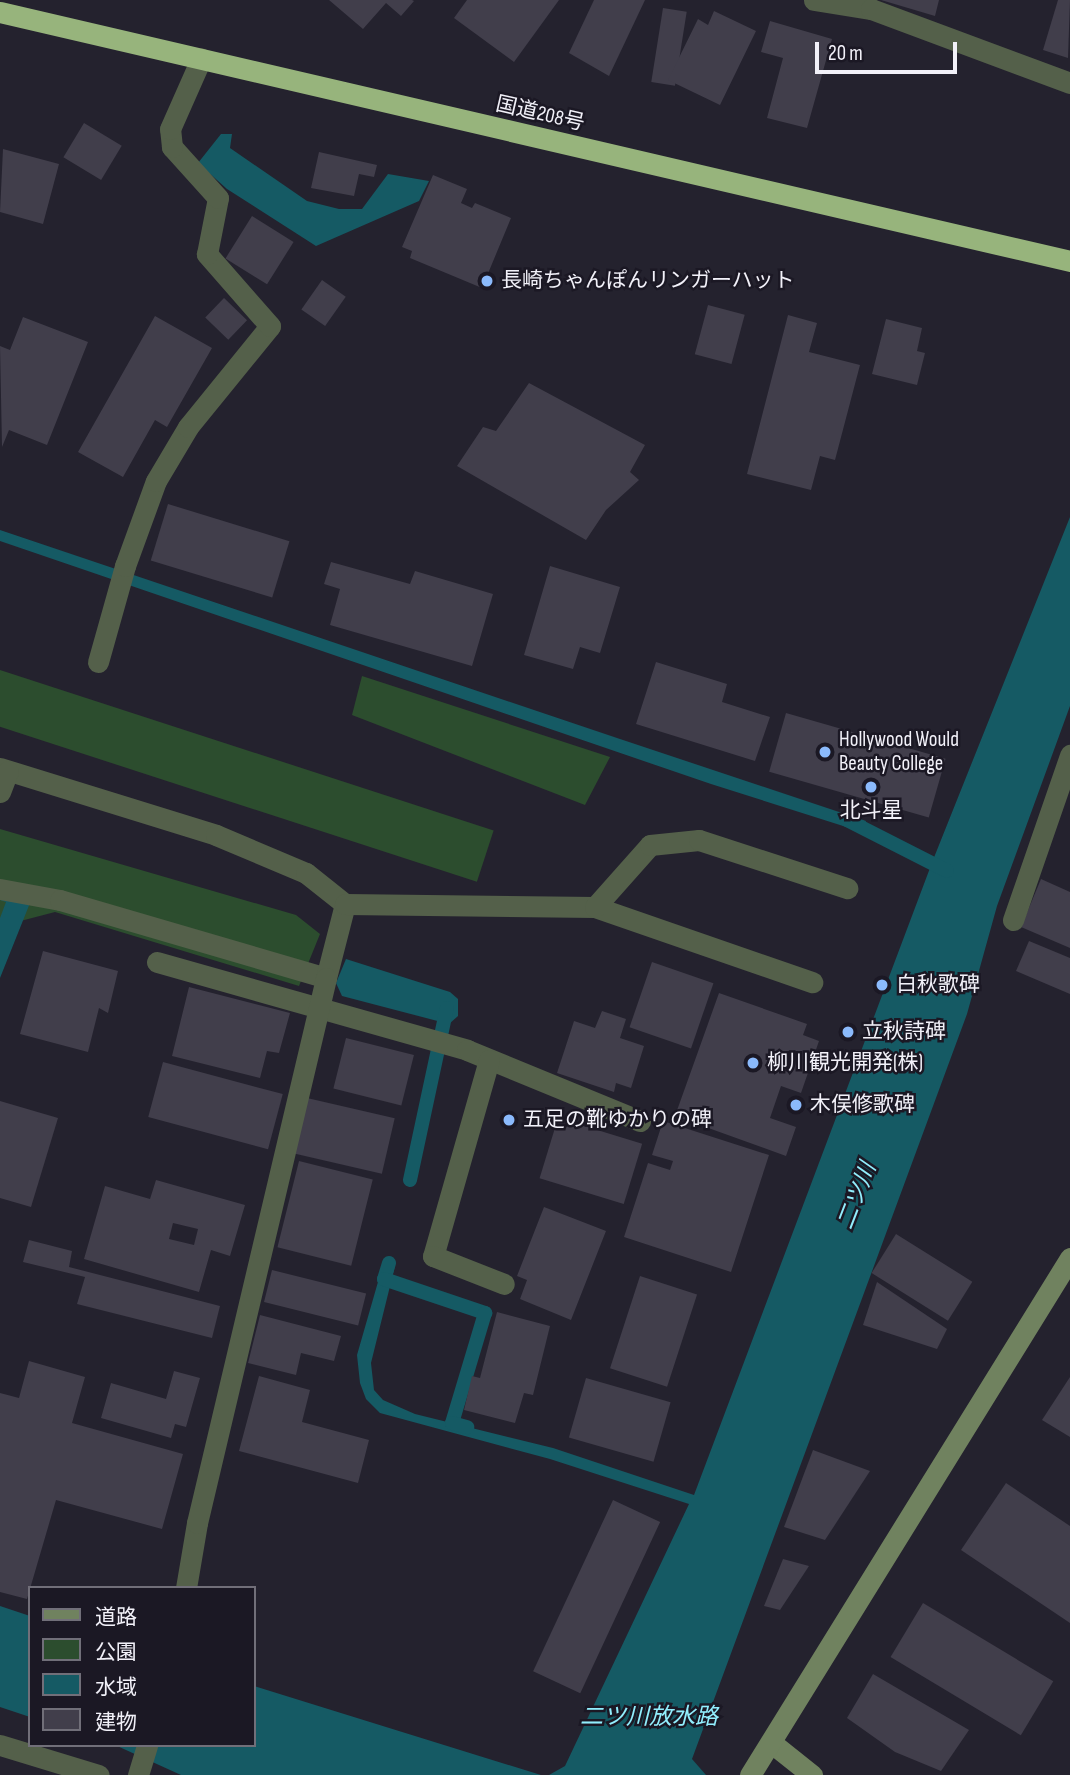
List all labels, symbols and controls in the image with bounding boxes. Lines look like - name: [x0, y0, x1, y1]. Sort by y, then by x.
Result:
- scale bar: [818, 28, 960, 72]
- text: 20 m: [828, 41, 863, 66]
- street label: 国道208号: [493, 92, 587, 136]
- place label: 長崎ちゃんぽんリンガーハット: [501, 268, 795, 294]
- marker: 長崎ちゃんぽんリンガーハット: [479, 273, 495, 289]
- place label: Hollywood Would Beauty College: [839, 727, 959, 777]
- marker: Hollywood Would Beauty College: [817, 744, 833, 760]
- marker: 北斗星: [863, 779, 879, 795]
- place label: 北斗星: [840, 798, 902, 824]
- place label: 白秋歌碑: [896, 972, 980, 998]
- marker: 白秋歌碑: [874, 977, 890, 993]
- place label: 立秋詩碑: [862, 1019, 946, 1045]
- marker: 立秋詩碑: [840, 1024, 856, 1040]
- place label: 柳川観光開発(株): [767, 1050, 923, 1076]
- marker: 柳川観光開発(株): [745, 1055, 761, 1071]
- place label: 木俣修歌碑: [810, 1092, 915, 1118]
- marker: 木俣修歌碑: [788, 1097, 804, 1113]
- place label: 五足の靴ゆかりの碑: [523, 1107, 712, 1133]
- marker: 五足の靴ゆかりの碑: [501, 1112, 517, 1128]
- water label: 二ツ川: [832, 1159, 882, 1233]
- legend: [28, 1586, 256, 1747]
- text: 道路: [95, 1605, 137, 1630]
- text: 公園: [95, 1640, 137, 1665]
- text: 水域: [95, 1675, 137, 1700]
- water label: 二ツ川放水路: [580, 1703, 718, 1731]
- text: 建物: [95, 1710, 137, 1735]

